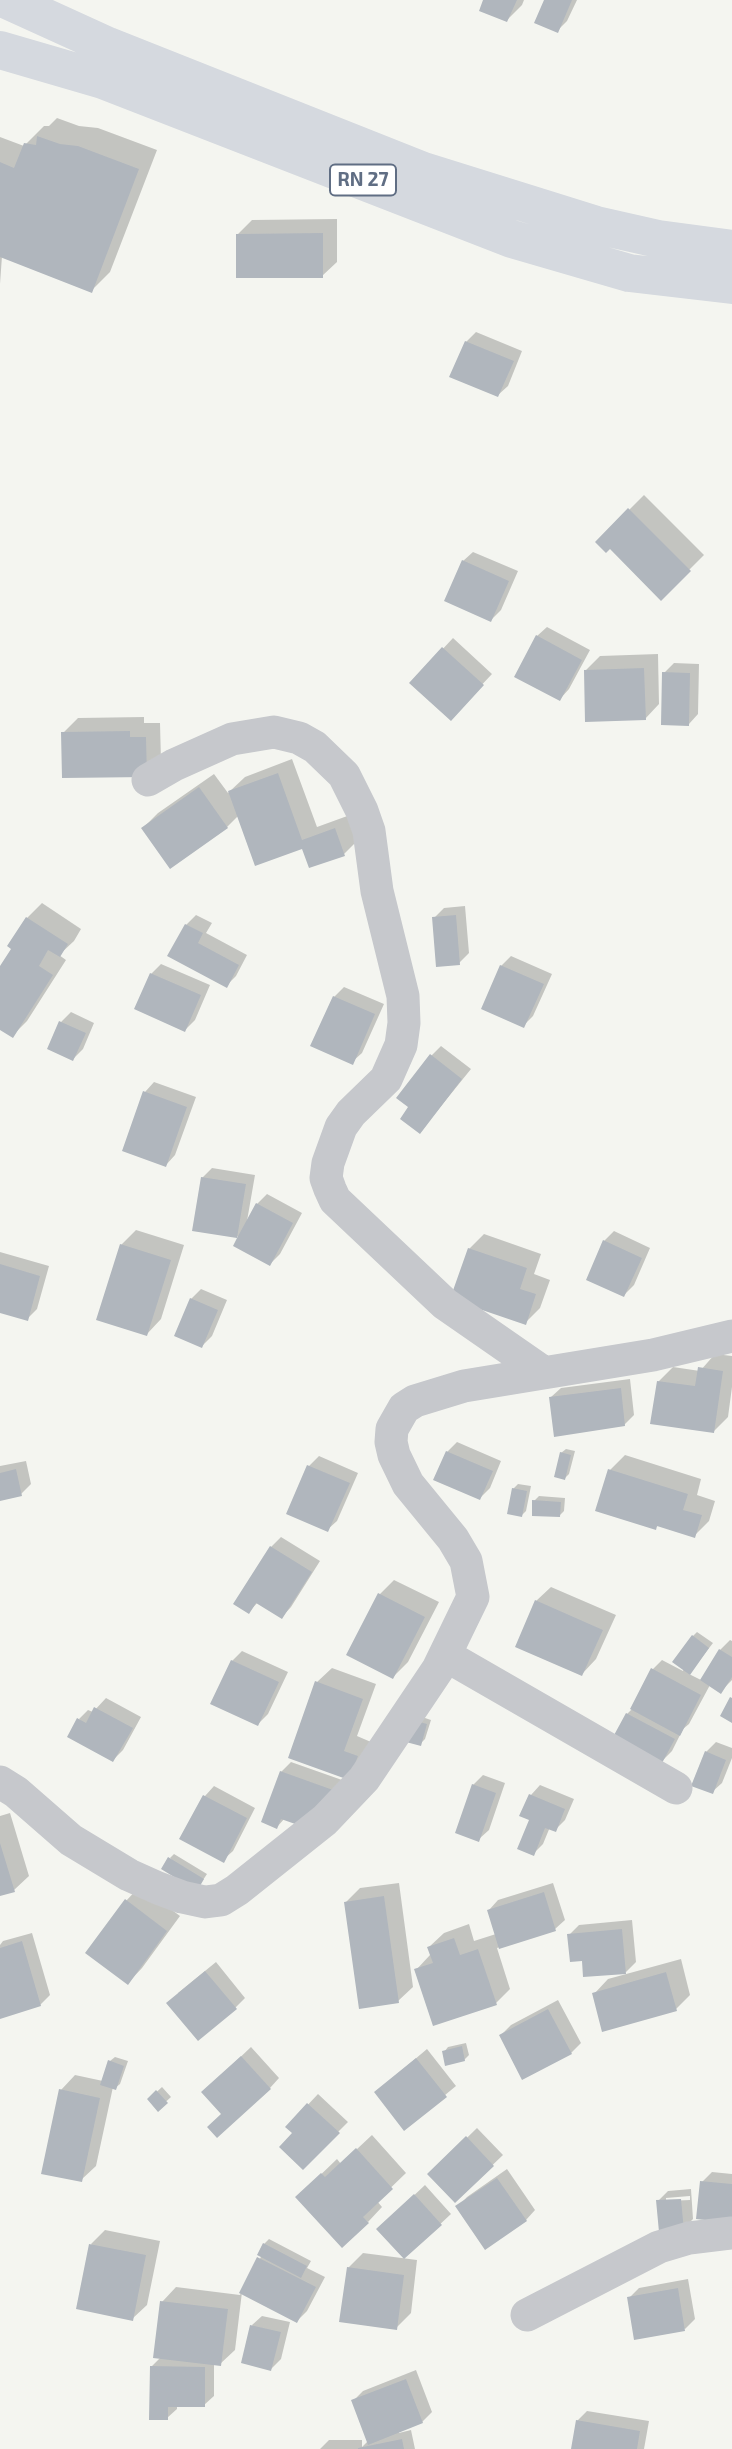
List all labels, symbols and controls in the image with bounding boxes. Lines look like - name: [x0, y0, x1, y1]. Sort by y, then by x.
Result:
- road number: RN 27: [330, 164, 396, 196]

